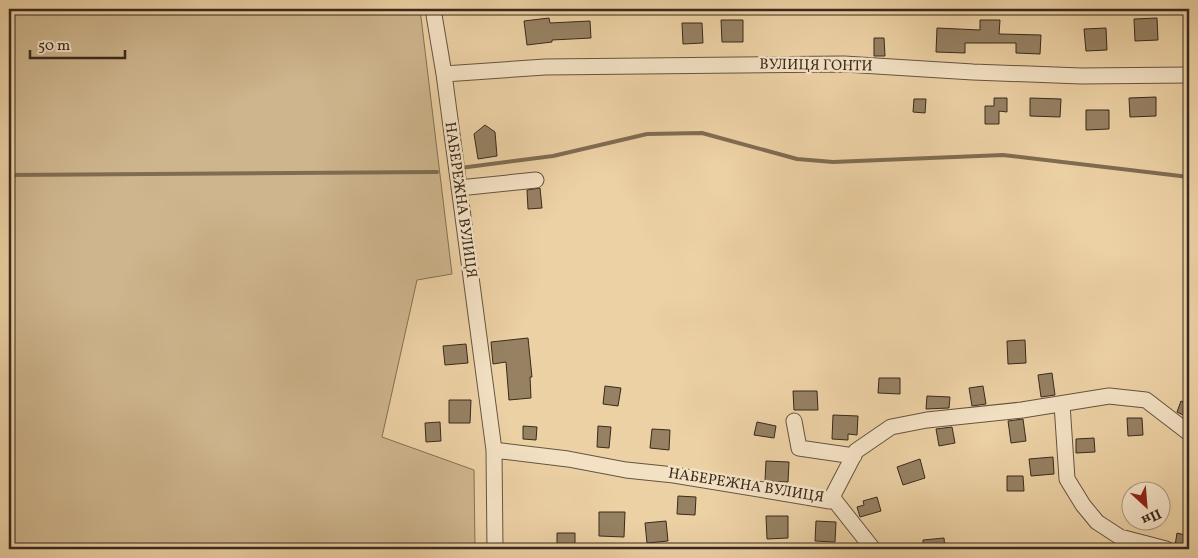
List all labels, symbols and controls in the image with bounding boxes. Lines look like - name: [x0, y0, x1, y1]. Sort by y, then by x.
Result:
- scale bar: [30, 28, 125, 60]
- text: 50 m: [38, 36, 70, 57]
- street label: ВУЛИЦЯ ГОНТИ: [759, 55, 873, 77]
- street label: НАБЕРЕЖНА ВУЛИЦЯ: [439, 121, 481, 279]
- street label: НАБЕРЕЖНА ВУЛИЦЯ: [667, 463, 825, 509]
- north arrow: [1120, 480, 1170, 530]
- text: Пн: [1138, 503, 1164, 529]

